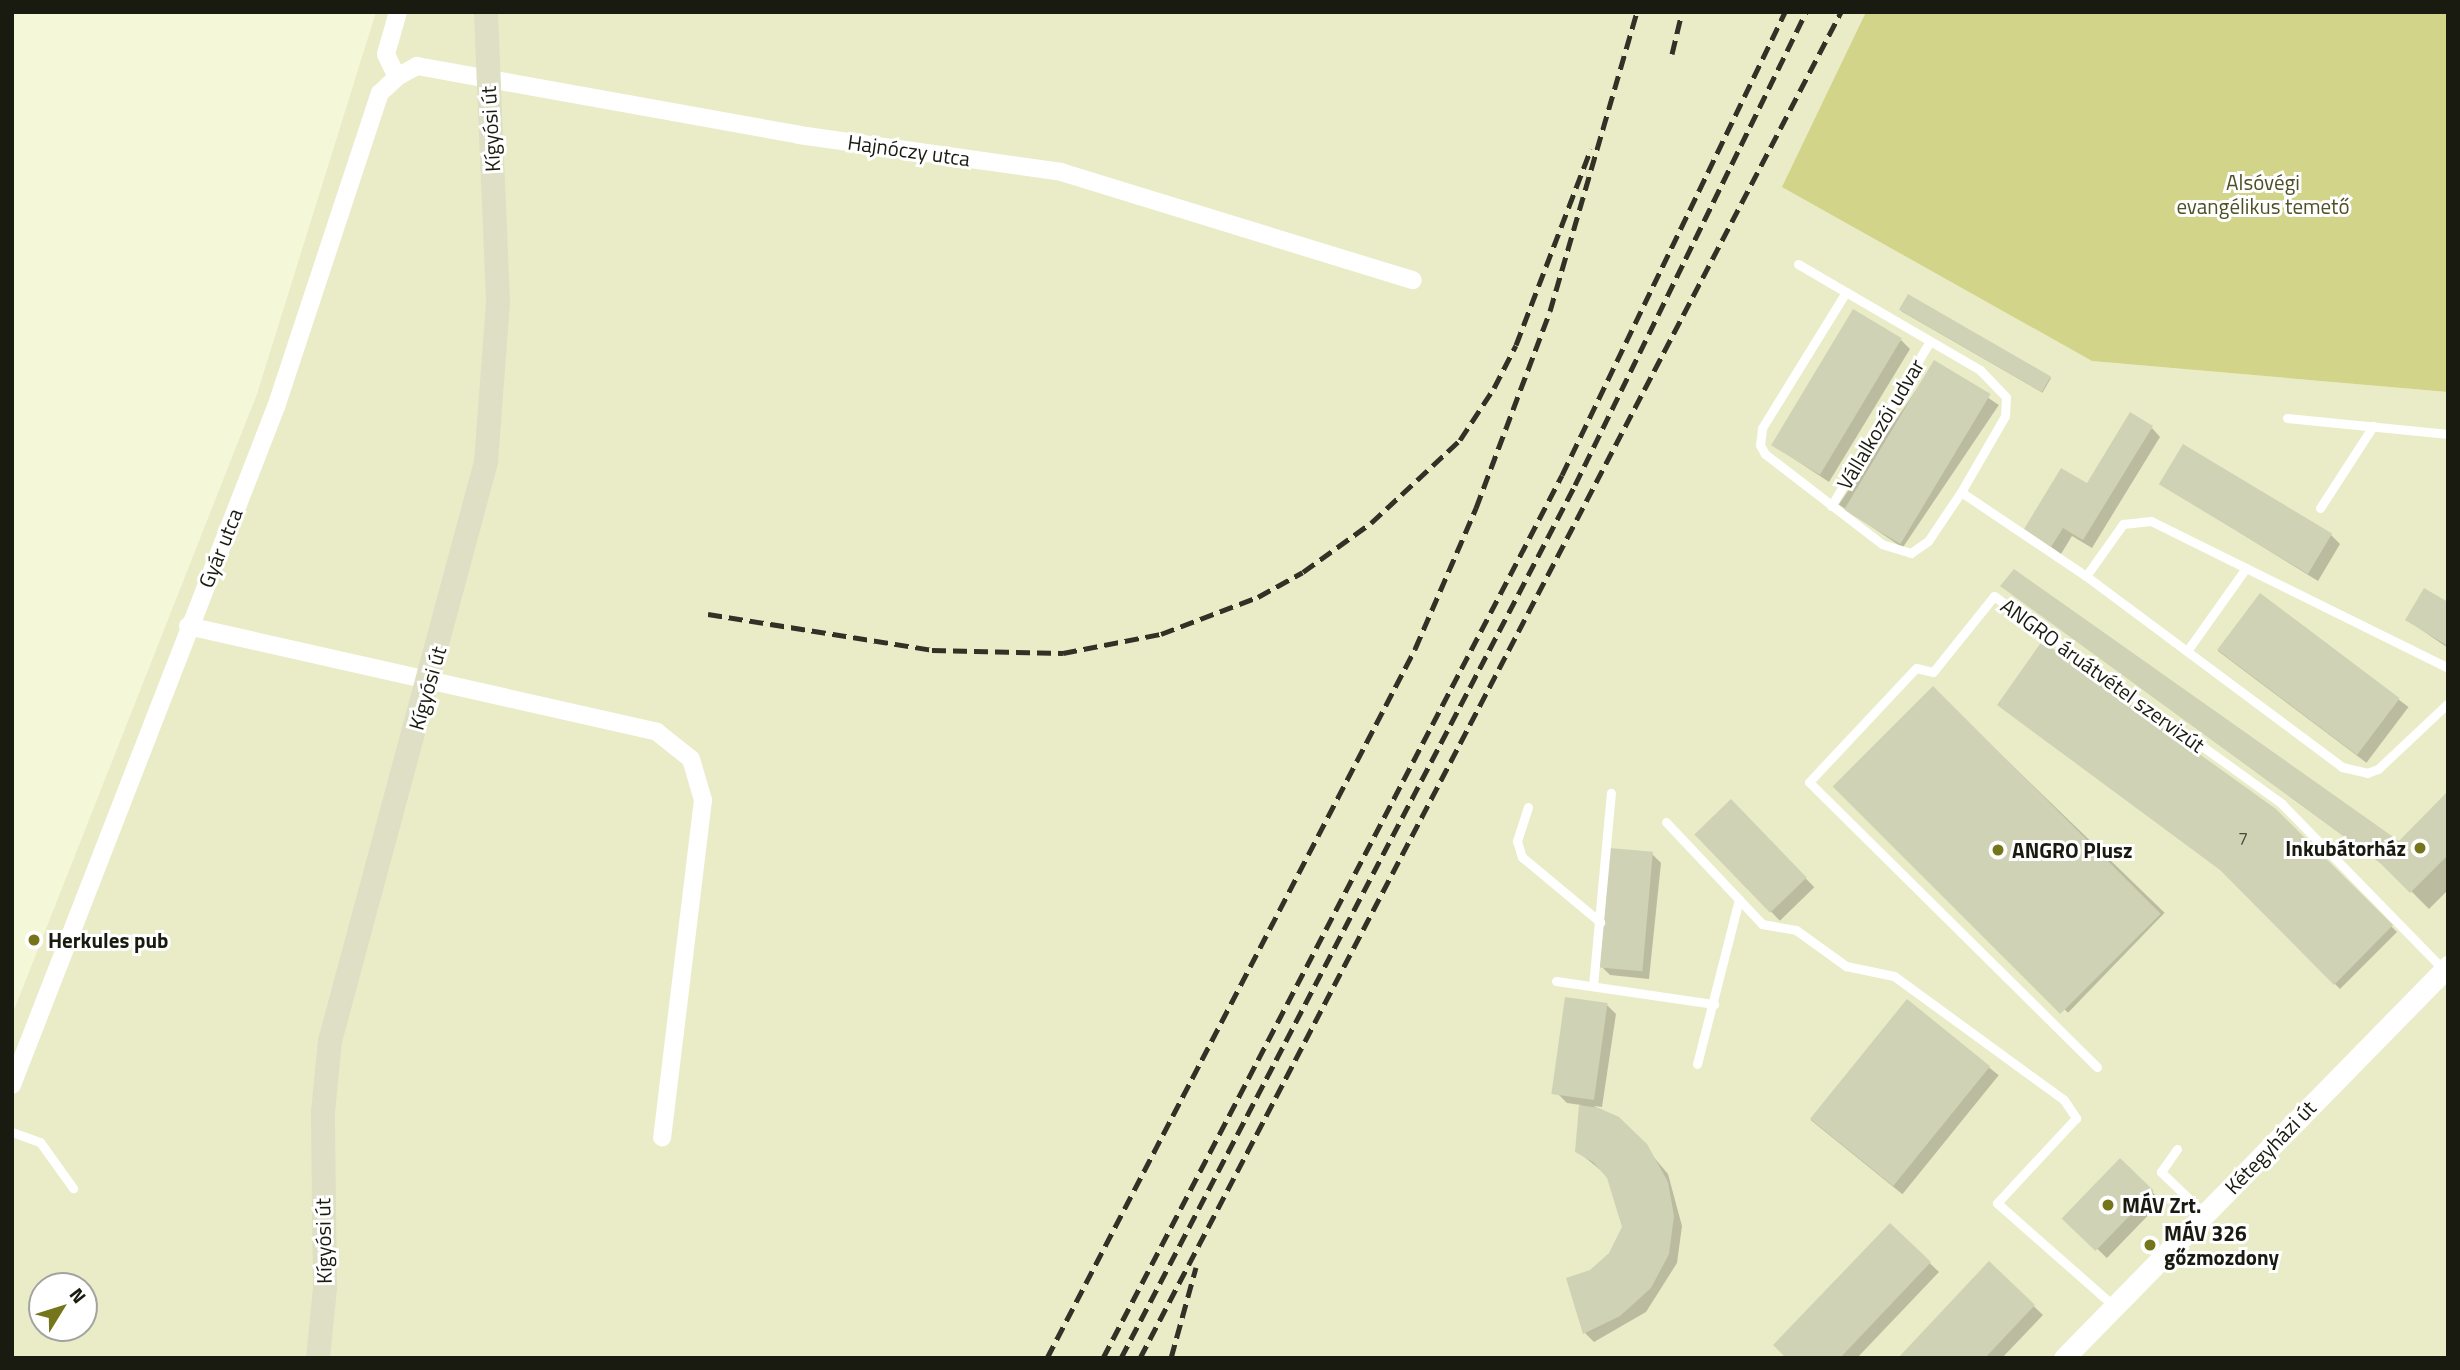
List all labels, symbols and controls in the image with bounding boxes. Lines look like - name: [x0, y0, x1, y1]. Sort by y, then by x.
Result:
- street label: Kígyósi út: [475, 85, 505, 173]
- street label: Hajnóczy utca: [846, 129, 972, 171]
- park label: Alsóvégi evangélikus temető: [2176, 169, 2350, 219]
- street label: Vállalkozói udvar: [1831, 354, 1929, 494]
- street label: Gyár utca: [193, 505, 247, 591]
- street label: ANGRO áruátvétel szervizút: [1996, 593, 2210, 757]
- street label: Kígyósi út: [403, 643, 451, 733]
- house number: 7: [2238, 828, 2248, 850]
- place label: Inkubátorház: [2285, 835, 2406, 861]
- place label: ANGRO Plusz: [2012, 837, 2132, 863]
- marker: Inkubátorház: [2412, 840, 2428, 856]
- marker: ANGRO Plusz: [1990, 842, 2006, 858]
- place label: Herkules pub: [48, 927, 168, 953]
- marker: Herkules pub: [26, 932, 42, 948]
- street label: Kétegyházi út: [2219, 1095, 2321, 1199]
- place label: MÁV Zrt.: [2122, 1192, 2201, 1218]
- marker: MÁV Zrt.: [2100, 1197, 2116, 1213]
- street label: Kígyósi út: [310, 1198, 336, 1284]
- place label: MÁV 326 gőzmozdony: [2164, 1220, 2279, 1270]
- marker: MÁV 326 gőzmozdony: [2142, 1237, 2158, 1253]
- north arrow: [28, 1272, 98, 1342]
- text: N: [63, 1281, 94, 1309]

